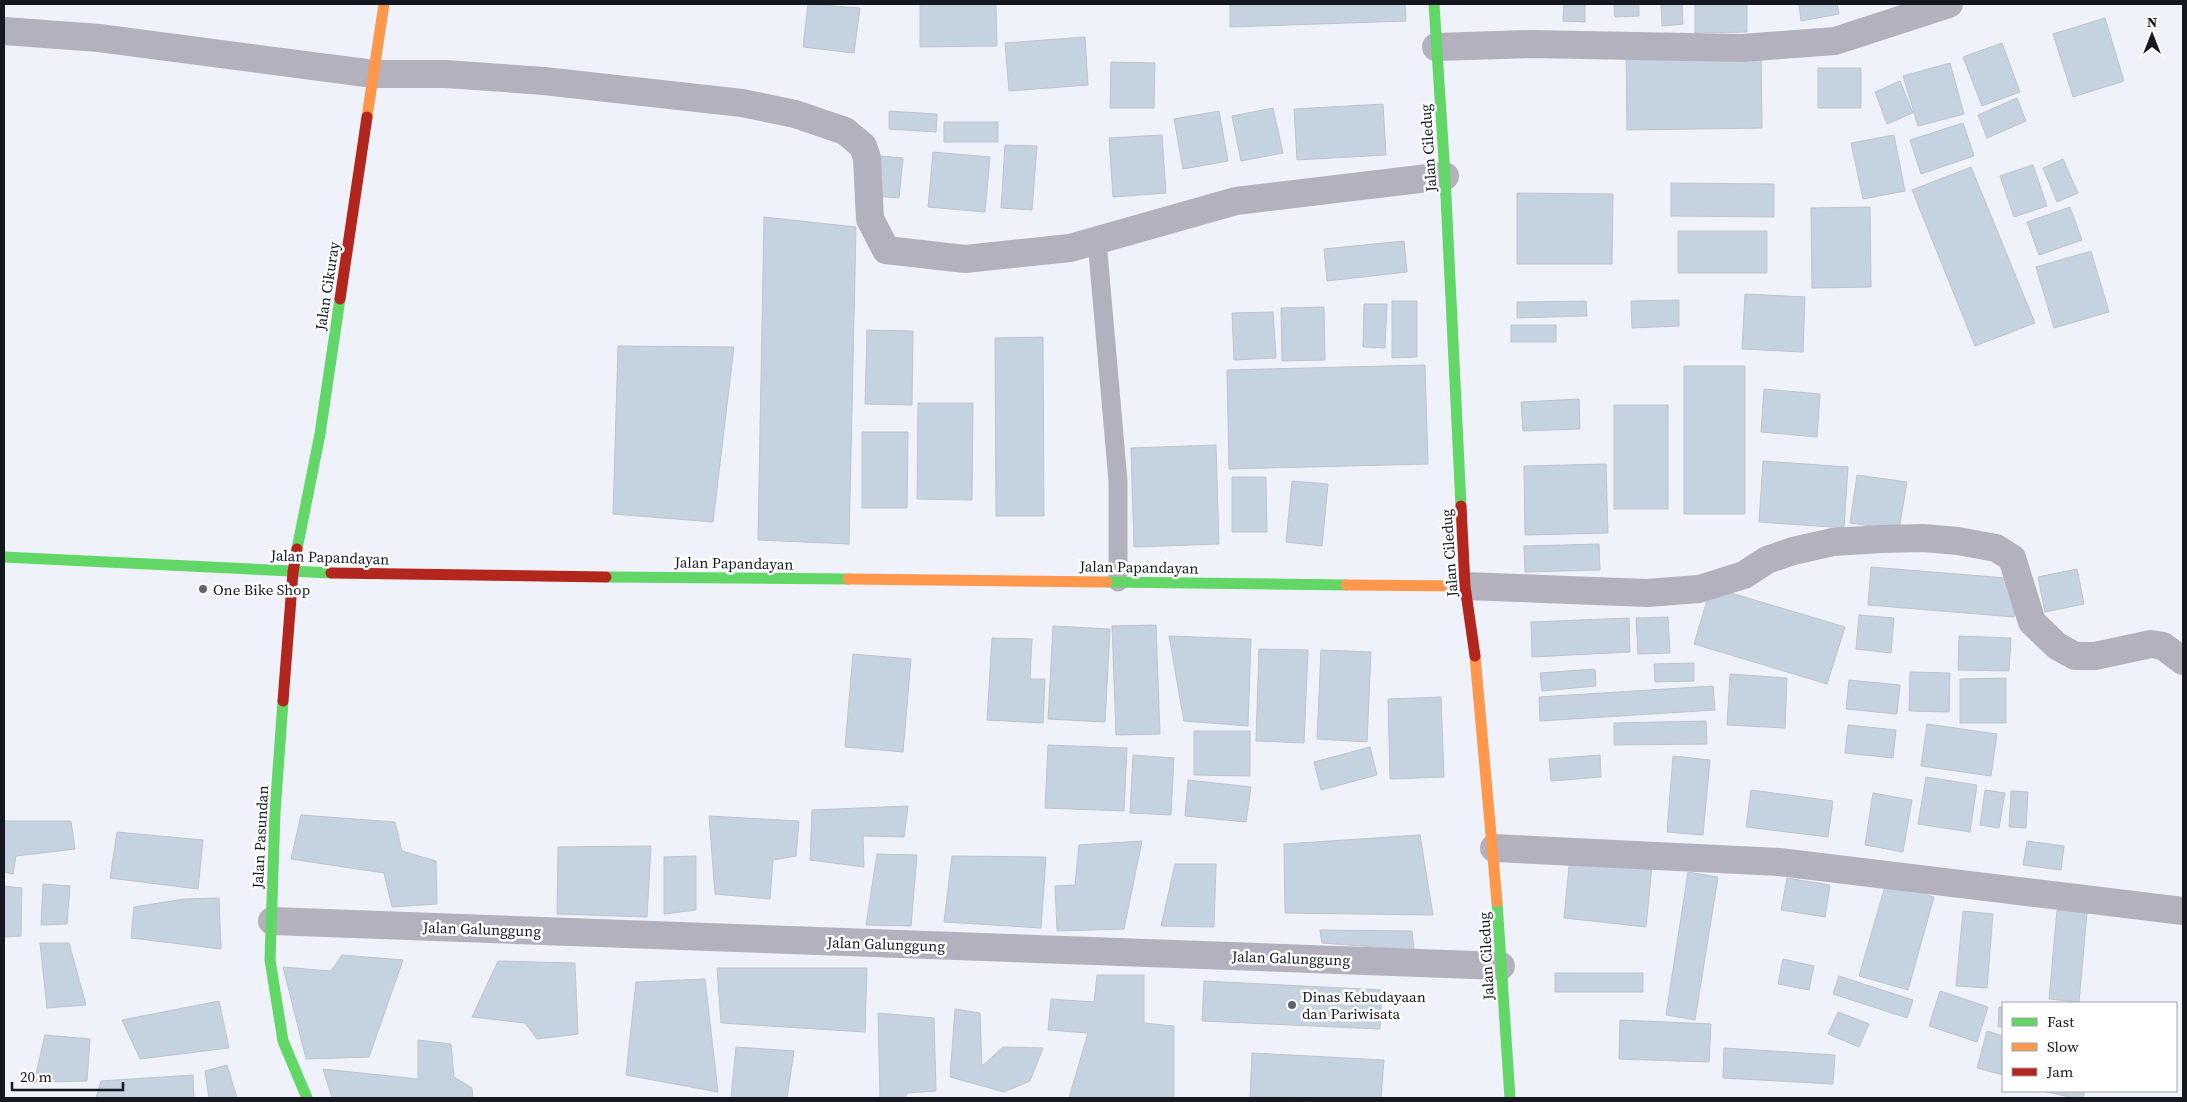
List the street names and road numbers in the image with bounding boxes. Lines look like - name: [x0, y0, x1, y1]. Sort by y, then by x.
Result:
- street label: Jalan Ciledug: [1414, 103, 1442, 194]
- street label: Jalan Cikuray: [309, 240, 344, 333]
- street label: Jalan Ciledug: [1435, 508, 1463, 599]
- street label: Jalan Papandayan: [269, 544, 390, 570]
- street label: Jalan Papandayan: [673, 551, 794, 575]
- street label: Jalan Papandayan: [1078, 555, 1199, 579]
- street label: Jalan Pasundan: [247, 785, 273, 890]
- street label: Jalan Ciledug: [1473, 911, 1499, 1002]
- street label: Jalan Galunggung: [421, 916, 542, 942]
- street label: Jalan Galunggung: [825, 931, 946, 957]
- street label: Jalan Galunggung: [1230, 945, 1351, 971]

